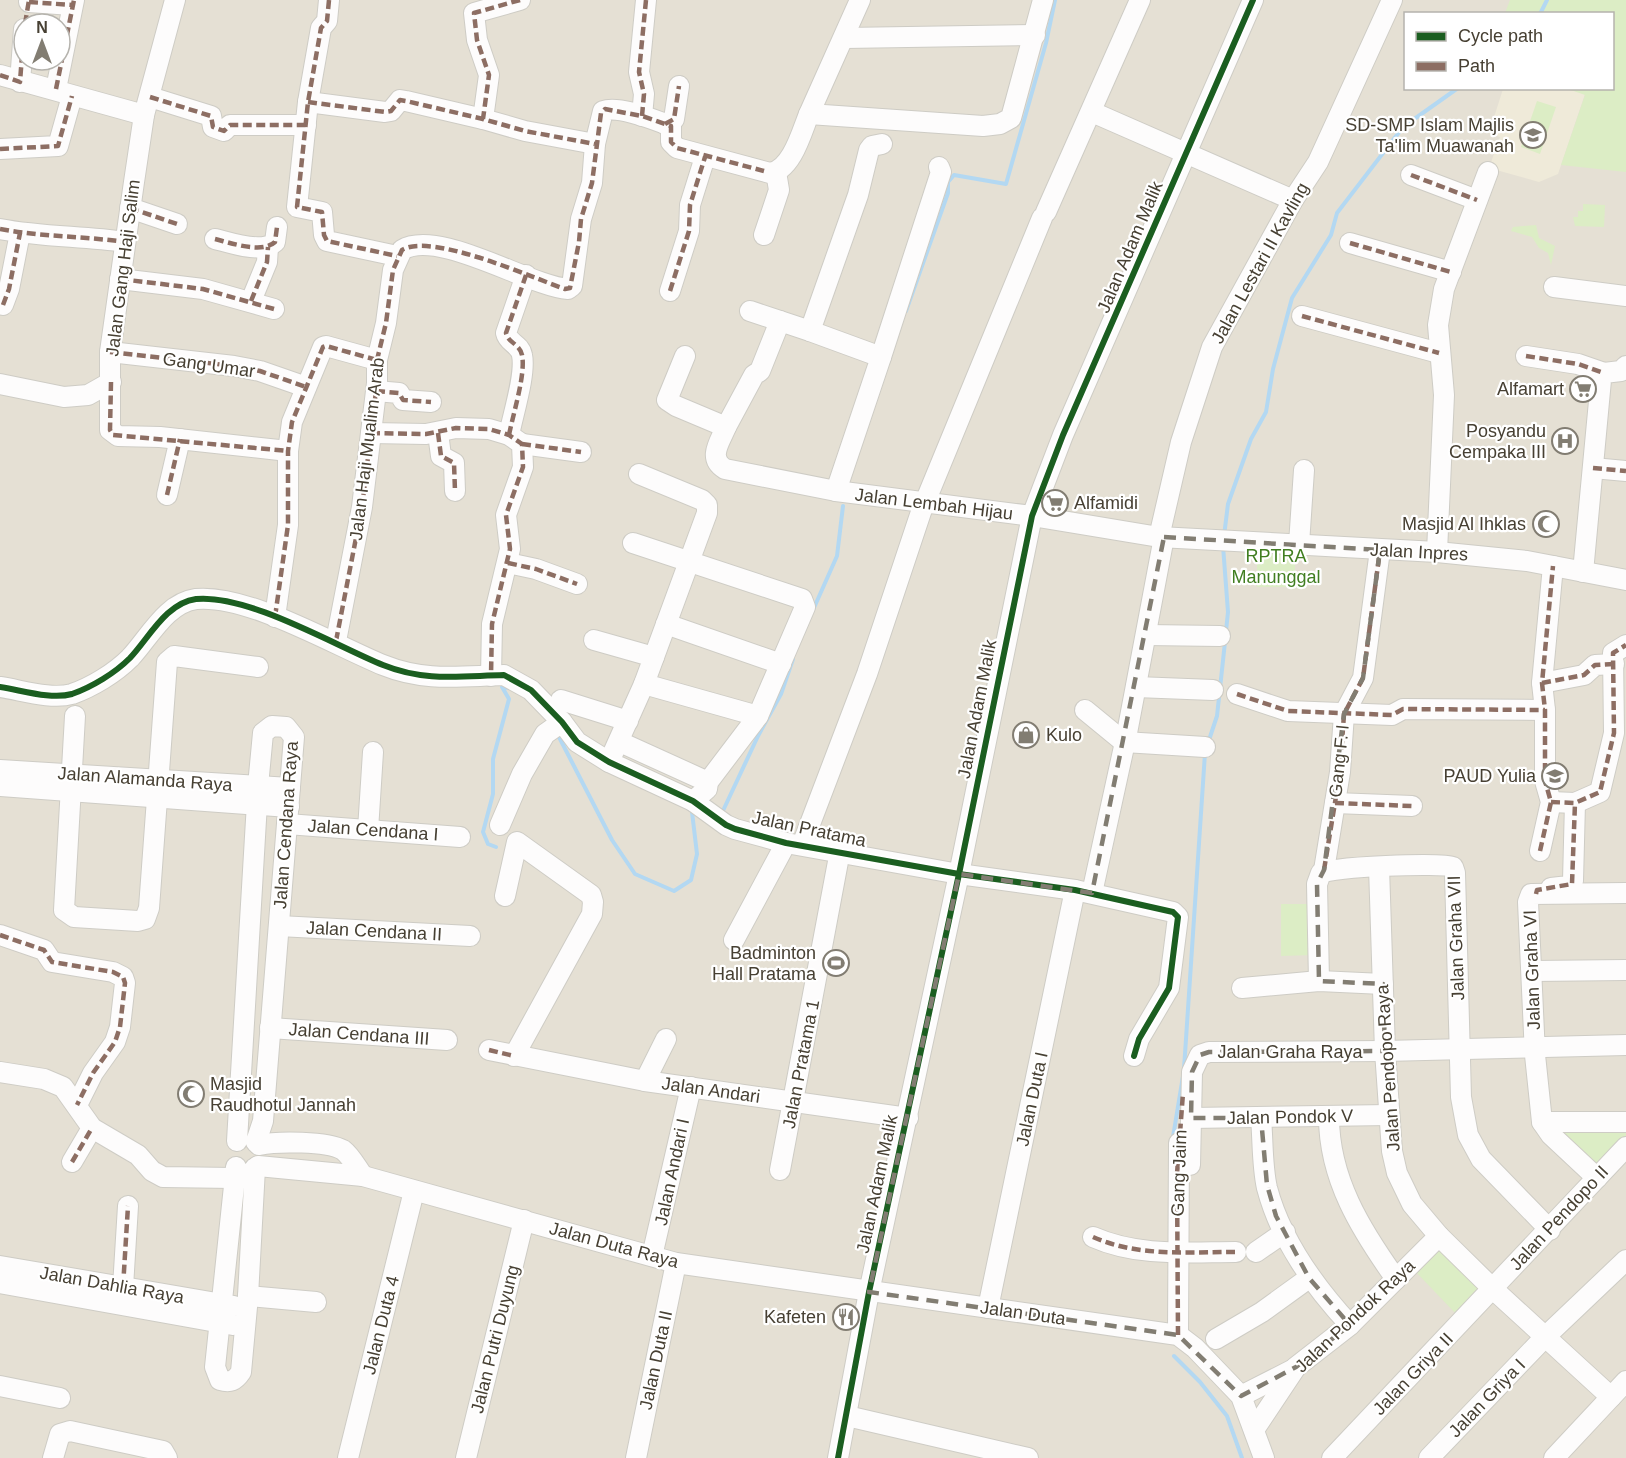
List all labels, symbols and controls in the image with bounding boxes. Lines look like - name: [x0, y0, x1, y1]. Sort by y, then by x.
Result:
- north arrow: [12, 12, 72, 72]
- legend: [1404, 12, 1614, 90]
- text: N: [36, 19, 48, 36]
- text: Cycle path: [1458, 26, 1543, 46]
- text: Path: [1458, 56, 1495, 76]
- place label: SD-SMP Islam Majlis Ta'lim Muawanah: [1345, 115, 1514, 156]
- school or university icon: SD-SMP Islam Majlis Ta'lim Muawanah: [1518, 120, 1548, 150]
- street label: Jalan Adam Malik: [1093, 177, 1167, 316]
- street label: Jalan Gang Haji Salim: [102, 178, 144, 358]
- street label: Jalan Lestari II Kavling: [1207, 179, 1313, 347]
- street label: Gang Umar: [162, 349, 256, 381]
- street label: Jalan Haji Mualim Arab: [346, 356, 388, 542]
- supermarket icon: Alfamart: [1568, 374, 1598, 404]
- place label: Alfamart: [1497, 379, 1564, 399]
- place label: Posyandu Cempaka III: [1449, 421, 1546, 462]
- hospital icon: Posyandu Cempaka III: [1550, 426, 1580, 456]
- street label: Jalan Lembah Hijau: [854, 484, 1014, 524]
- supermarket icon: Alfamidi: [1040, 488, 1070, 518]
- place label: Alfamidi: [1074, 493, 1138, 513]
- mosque icon: Masjid Al Ihklas: [1531, 509, 1561, 539]
- place label: Masjid Al Ihklas: [1402, 514, 1526, 534]
- street label: Jalan Inpres: [1370, 539, 1468, 565]
- park label: RPTRA Manunggal: [1231, 546, 1321, 587]
- street label: Jalan Adam Malik: [954, 637, 1000, 780]
- shop icon: Kulo: [1011, 720, 1041, 750]
- street label: Gang F. I: [1325, 724, 1353, 798]
- place label: Kulo: [1046, 725, 1082, 745]
- street label: Jalan Cendana Raya: [270, 739, 302, 910]
- school or university icon: PAUD Yulia: [1540, 761, 1570, 791]
- street label: Jalan Alamanda Raya: [57, 763, 234, 795]
- place label: PAUD Yulia: [1444, 766, 1537, 786]
- street label: Jalan Pratama: [750, 807, 869, 851]
- street label: Jalan Cendana I: [307, 815, 439, 845]
- street label: Jalan Graha VII: [1444, 875, 1468, 1001]
- street label: Jalan Graha VI: [1520, 910, 1544, 1030]
- street label: Jalan Cendana II: [306, 917, 442, 945]
- place label: Badminton Hall Pratama: [712, 943, 817, 984]
- sports icon: Badminton Hall Pratama: [821, 948, 851, 978]
- street label: Jalan Pendopo Raya: [1372, 983, 1404, 1152]
- street label: Jalan Pratama 1: [779, 998, 823, 1130]
- street label: Jalan Cendana III: [288, 1019, 430, 1049]
- street label: Jalan Graha Raya: [1217, 1042, 1364, 1062]
- street label: Jalan Duta I: [1012, 1050, 1052, 1148]
- street label: Jalan Andari: [661, 1073, 761, 1107]
- place label: Masjid Raudhotul Jannah: [210, 1074, 356, 1115]
- mosque icon: Masjid Raudhotul Jannah: [176, 1079, 206, 1109]
- street label: Jalan Pondok V: [1227, 1106, 1353, 1128]
- street label: Jalan Adam Malik: [853, 1112, 902, 1255]
- street label: Jalan Andari I: [651, 1117, 693, 1227]
- street label: Gang Jaim: [1167, 1129, 1191, 1217]
- street label: Jalan Pendopo II: [1506, 1162, 1612, 1274]
- street label: Jalan Duta Raya: [547, 1218, 682, 1272]
- street label: Jalan Pondok Raya: [1291, 1255, 1420, 1377]
- street label: Jalan Dahlia Raya: [38, 1262, 187, 1308]
- street label: Jalan Putri Duyung: [467, 1263, 523, 1415]
- street label: Jalan Duta 4: [359, 1274, 403, 1376]
- street label: Jalan Duta: [979, 1297, 1068, 1329]
- restaurant icon: Kafeten: [831, 1302, 861, 1332]
- place label: Kafeten: [764, 1307, 826, 1327]
- street label: Jalan Duta II: [636, 1308, 676, 1412]
- street label: Jalan Griya II: [1369, 1329, 1457, 1419]
- street label: Jalan Griya I: [1445, 1355, 1529, 1441]

